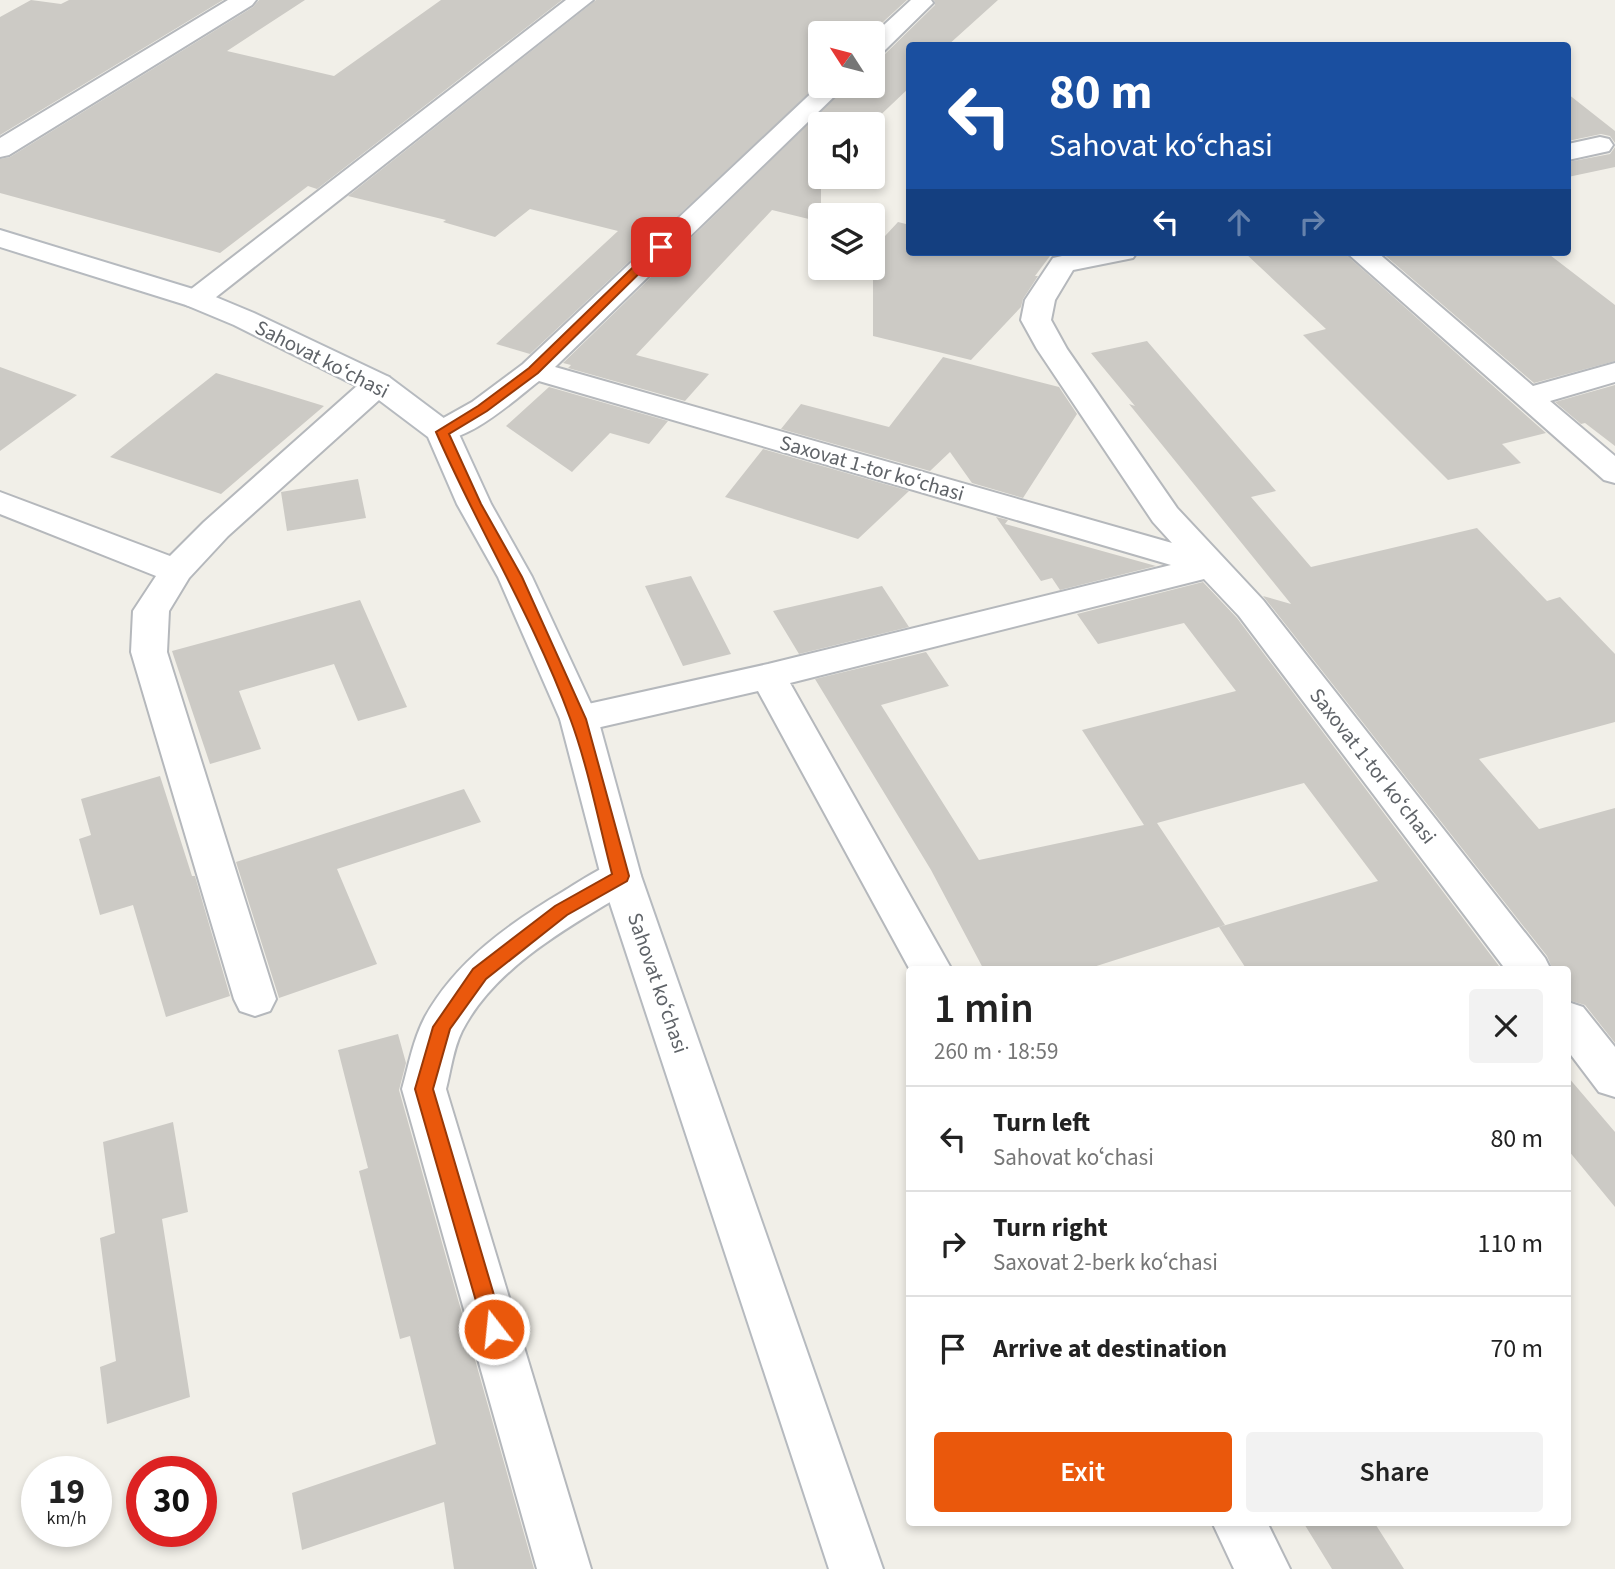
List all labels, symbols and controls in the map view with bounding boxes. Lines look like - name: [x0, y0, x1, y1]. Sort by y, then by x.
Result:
- north arrow: [808, 21, 886, 98]
- map controls: [808, 21, 885, 280]
- text: 80 m: [1049, 58, 1153, 128]
- icon: left: [934, 70, 1025, 161]
- button: sound: [808, 112, 885, 189]
- text: Sahovat koʻchasi: [1049, 123, 1273, 169]
- button: layers: [808, 203, 885, 280]
- icon: left: [1147, 203, 1185, 241]
- icon: ahead: [1220, 203, 1258, 241]
- icon: right: [1293, 203, 1331, 241]
- pin: [631, 217, 691, 277]
- icon: arrive: [642, 228, 680, 266]
- street label: Sahovat koʻchasi: [250, 312, 394, 406]
- street label: Saxovat 1-tor koʻchasi: [776, 427, 968, 509]
- street label: Saxovat 1-tor koʻchasi: [1303, 682, 1443, 850]
- street label: Sahovat koʻchasi: [620, 909, 696, 1057]
- text: 1 min: [934, 979, 1034, 1039]
- button: close: [1469, 989, 1543, 1063]
- text: 260 m · 18:59: [934, 1035, 1058, 1068]
- text: Turn left: [993, 1104, 1090, 1141]
- icon: left: [934, 1120, 972, 1158]
- text: 80 m: [1490, 1120, 1543, 1157]
- text: Sahovat koʻchasi: [993, 1141, 1154, 1174]
- text: Turn right: [993, 1209, 1108, 1246]
- icon: right: [934, 1225, 972, 1263]
- text: 110 m: [1477, 1225, 1543, 1262]
- text: Saxovat 2-berk koʻchasi: [993, 1246, 1218, 1279]
- position arrow: [457, 1292, 531, 1366]
- icon: arrive: [934, 1330, 972, 1368]
- text: Arrive at destination: [993, 1330, 1227, 1367]
- text: 70 m: [1490, 1330, 1543, 1367]
- button: Exit: [934, 1432, 1232, 1512]
- button: Share: [1246, 1432, 1543, 1512]
- speed limit sign: 30: [126, 1456, 217, 1547]
- text: 19: [48, 1467, 85, 1517]
- text: km/h: [47, 1506, 86, 1531]

